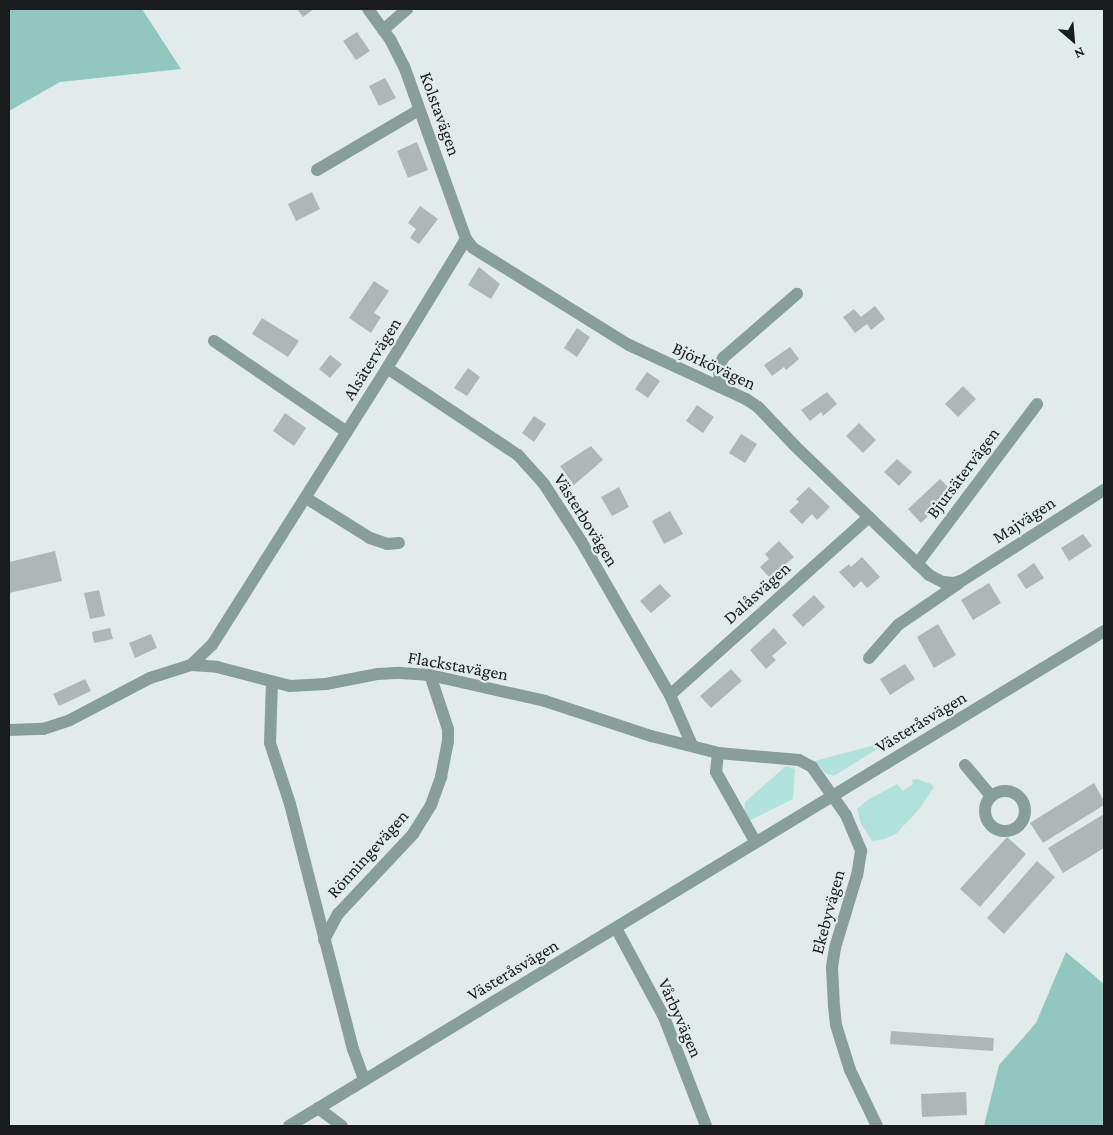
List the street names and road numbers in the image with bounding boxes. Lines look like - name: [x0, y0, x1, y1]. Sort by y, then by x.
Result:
- street label: Kolstavägen: [415, 69, 465, 159]
- street label: Alsätervägen: [338, 314, 406, 404]
- street label: Björkövägen: [669, 337, 759, 395]
- street label: Bjursätervägen: [922, 423, 1004, 523]
- street label: Västerbovägen: [549, 469, 623, 571]
- street label: Majvägen: [989, 492, 1059, 548]
- street label: Dalåsvägen: [719, 557, 795, 629]
- street label: Flackstavägen: [406, 647, 510, 685]
- street label: Västeråsvägen: [871, 686, 971, 758]
- street label: Rönningevägen: [323, 805, 413, 903]
- street label: Ekebyvägen: [806, 867, 850, 957]
- street label: Västeråsvägen: [463, 934, 563, 1006]
- street label: Vårbyvägen: [653, 975, 707, 1061]

